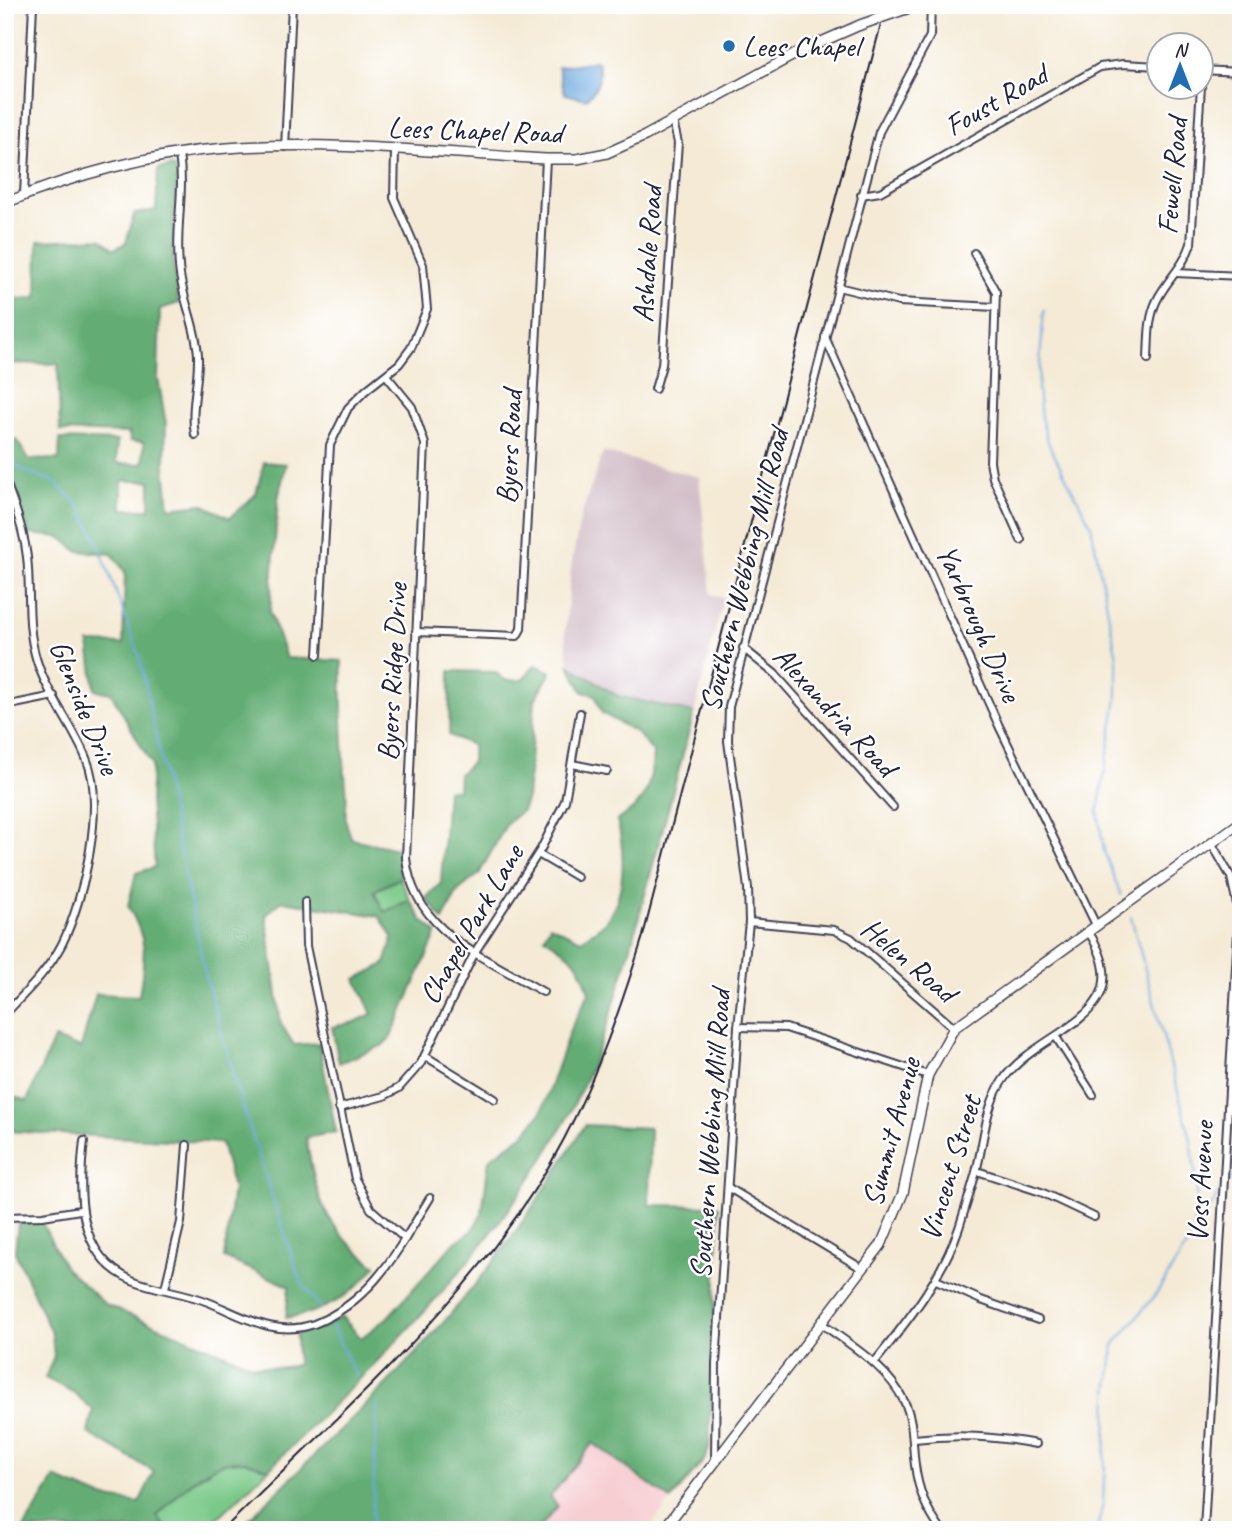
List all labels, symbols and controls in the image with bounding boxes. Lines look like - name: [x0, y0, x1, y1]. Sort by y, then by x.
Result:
- place label: Lees Chapel: [743, 27, 865, 65]
- north arrow: [1144, 32, 1214, 102]
- marker: Lees Chapel: [721, 38, 737, 54]
- text: N: [1174, 38, 1189, 62]
- street label: Foust Road: [938, 53, 1058, 145]
- street label: Lees Chapel Road: [387, 108, 567, 152]
- street label: Fewell Road: [1148, 112, 1196, 236]
- street label: Ashdale Road: [623, 180, 671, 324]
- street label: Byers Road: [487, 385, 531, 505]
- street label: Southern Webbing Mill Road: [691, 421, 798, 715]
- street label: Yarbrough Drive: [928, 539, 1031, 709]
- street label: Byers Ridge Drive: [368, 580, 416, 762]
- street label: Glenside Drive: [41, 634, 130, 782]
- street label: Alexandria Road: [765, 638, 908, 787]
- street label: Chapel Park Lane: [410, 836, 533, 1010]
- street label: Helen Road: [854, 909, 968, 1014]
- street label: Southern Webbing Mill Road: [681, 984, 739, 1280]
- street label: Summit Avenue: [853, 1052, 930, 1210]
- street label: Vincent Street: [910, 1088, 991, 1245]
- street label: Voss Avenue: [1178, 1118, 1222, 1244]

